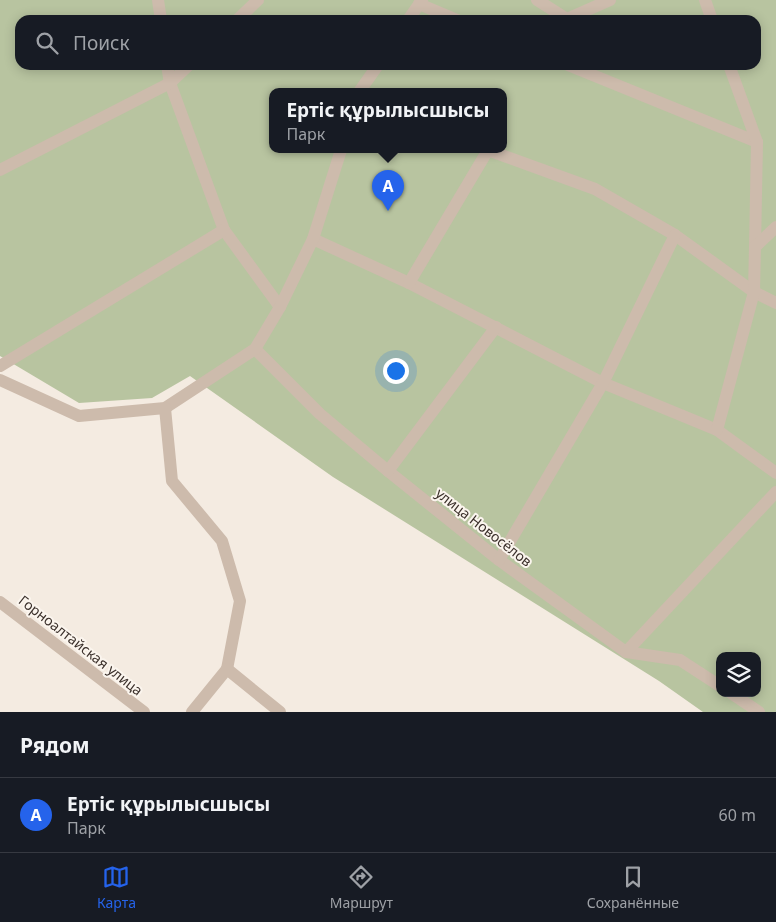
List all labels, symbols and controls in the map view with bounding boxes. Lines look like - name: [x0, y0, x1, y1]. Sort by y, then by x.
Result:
- search box: [15, 15, 761, 70]
- icon: search: [33, 29, 61, 57]
- text: Поиск: [73, 30, 129, 56]
- popup: [269, 88, 507, 153]
- text: Ертіс құрылысшысы: [286, 97, 490, 123]
- text: Парк: [286, 123, 325, 145]
- pin: A: [372, 170, 404, 211]
- your location: [383, 358, 409, 384]
- street label: улица Новосёлов: [432, 483, 536, 571]
- street label: Горноалтайская улица: [15, 591, 147, 699]
- map controls: [716, 652, 761, 697]
- button: layers: [716, 652, 761, 697]
- text: Рядом: [20, 731, 90, 759]
- text: Ертіс құрылысшысы: [67, 791, 270, 817]
- text: A: [30, 804, 42, 826]
- text: 60 m: [719, 804, 756, 826]
- text: Парк: [67, 817, 106, 839]
- tab: Карта: [97, 863, 136, 912]
- tab: Маршрут: [330, 863, 393, 912]
- tab: Сохранённые: [587, 863, 679, 912]

